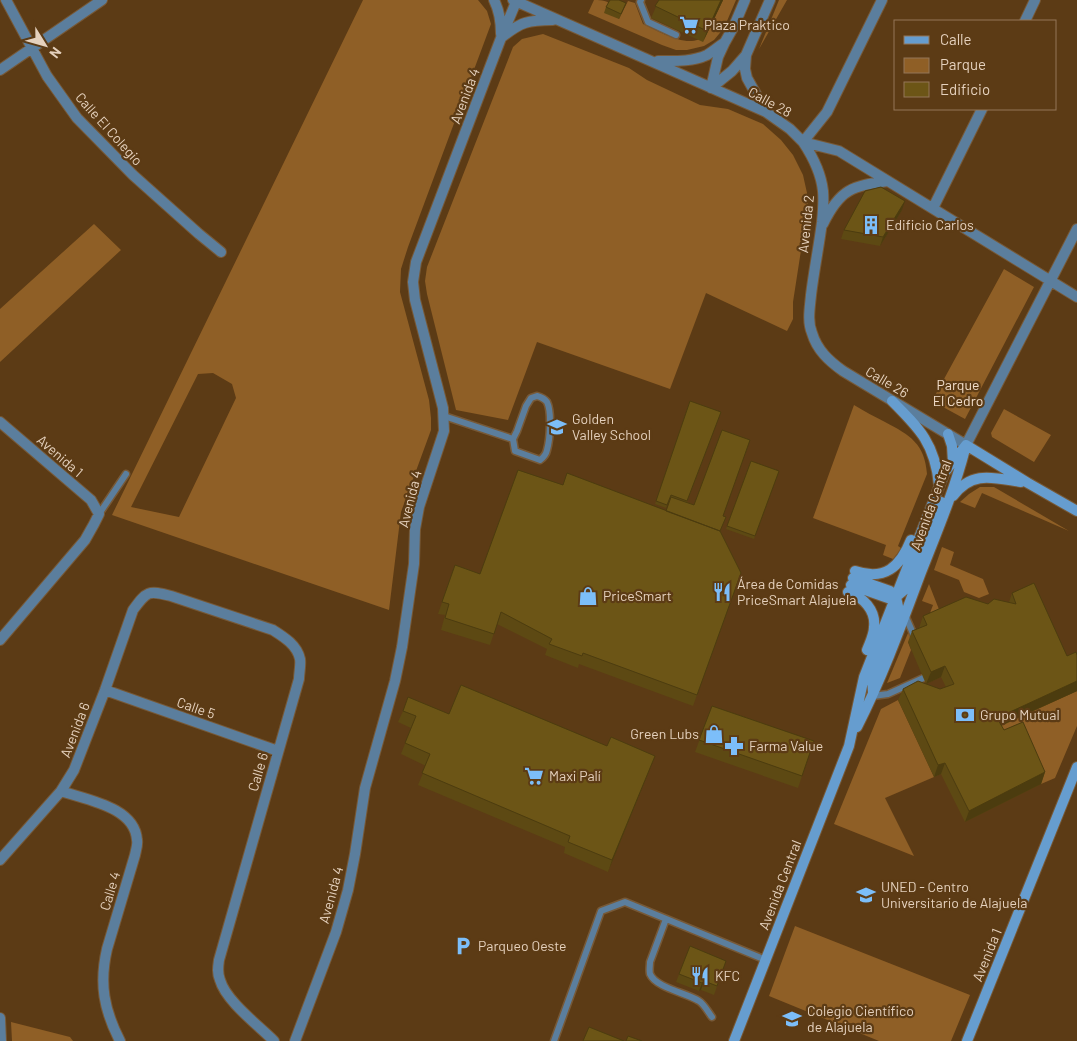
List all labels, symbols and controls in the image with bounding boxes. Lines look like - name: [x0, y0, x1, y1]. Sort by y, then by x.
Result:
- supermarket icon: Plaza Praktico: [678, 14, 700, 36]
- place label: Plaza Praktico: [704, 16, 790, 33]
- north arrow: [20, 20, 70, 70]
- legend: [894, 20, 1057, 110]
- text: Calle: [940, 30, 972, 48]
- text: N: [46, 44, 65, 62]
- text: Parque: [940, 55, 986, 73]
- street label: Avenida 4: [446, 66, 483, 126]
- text: Edificio: [940, 80, 990, 98]
- street label: Calle 28: [746, 83, 795, 120]
- street label: Calle El Colegio: [72, 89, 147, 169]
- street label: Avenida 2: [794, 194, 817, 254]
- building icon: Edificio Carlos: [860, 214, 882, 236]
- place label: Edificio Carlos: [886, 216, 974, 233]
- street label: Calle 26: [863, 362, 912, 401]
- park label: Parque El Cedro: [933, 376, 983, 409]
- place label: Golden Valley School: [572, 410, 651, 443]
- school or university icon: Golden Valley School: [546, 416, 568, 438]
- street label: Avenida 1: [34, 431, 87, 480]
- street label: Avenida Central: [906, 457, 955, 552]
- street label: Avenida 4: [394, 468, 425, 529]
- place label: Área de Comidas PriceSmart Alajuela: [737, 575, 856, 608]
- restaurant icon: Área de Comidas PriceSmart Alajuela: [711, 581, 733, 603]
- shop icon: PriceSmart: [577, 585, 599, 607]
- place label: PriceSmart: [603, 587, 672, 604]
- street label: Calle 5: [175, 693, 218, 722]
- street label: Avenida 6: [56, 700, 93, 760]
- bank icon: Grupo Mutual: [954, 704, 976, 726]
- place label: Grupo Mutual: [980, 706, 1060, 723]
- shop icon: Green Lubs: [703, 723, 725, 745]
- place label: Green Lubs: [630, 725, 699, 742]
- pharmacy icon: Farma Value: [723, 735, 745, 757]
- place label: Farma Value: [749, 737, 823, 754]
- street label: Calle 6: [244, 751, 271, 793]
- supermarket icon: Maxi Palí: [523, 765, 545, 787]
- place label: Maxi Palí: [549, 767, 601, 784]
- street label: Avenida Central: [755, 838, 804, 932]
- street label: Avenida 4: [315, 864, 346, 925]
- street label: Calle 4: [96, 869, 123, 912]
- place label: UNED - Centro Universitario de Alajuela: [881, 878, 1027, 911]
- school or university icon: UNED - Centro Universitario de Alajuela: [855, 884, 877, 906]
- street label: Avenida 1: [968, 926, 1005, 984]
- parking icon: Parqueo Oeste: [452, 935, 474, 957]
- place label: Parqueo Oeste: [478, 937, 567, 954]
- restaurant icon: KFC: [689, 965, 711, 987]
- place label: KFC: [715, 967, 740, 984]
- place label: Colegio Científico de Alajuela: [807, 1002, 914, 1035]
- school or university icon: Colegio Científico de Alajuela: [781, 1008, 803, 1030]

